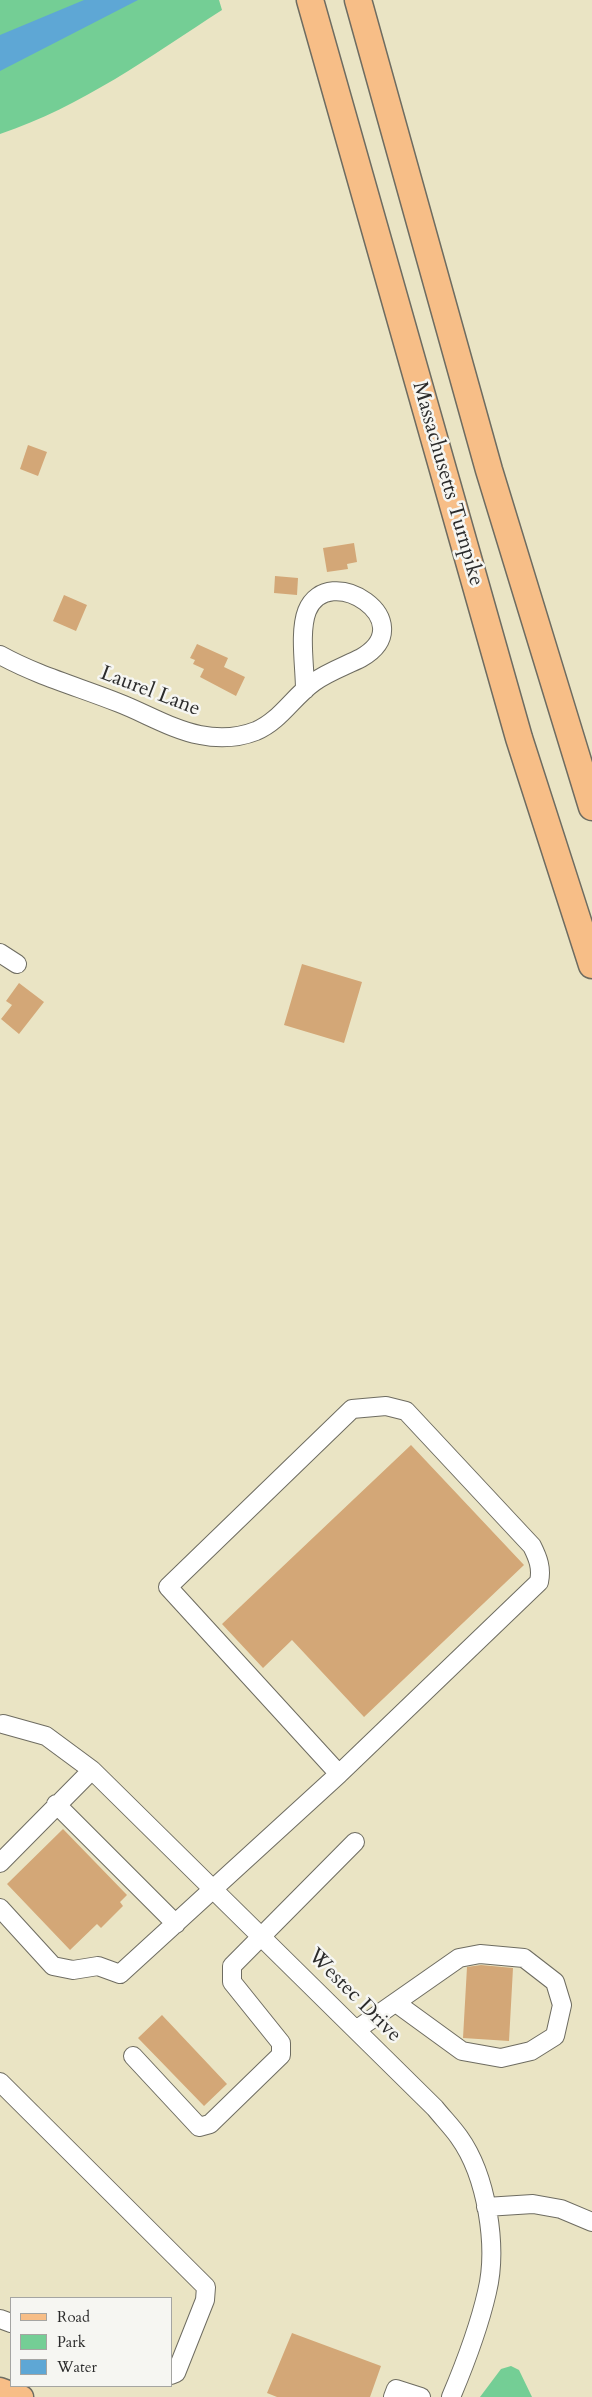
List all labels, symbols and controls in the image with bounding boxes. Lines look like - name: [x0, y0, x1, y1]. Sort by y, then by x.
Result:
- street label: Massachusetts Turnpike: [406, 379, 488, 589]
- street label: Laurel Lane: [97, 661, 203, 723]
- street label: Westec Drive: [302, 1944, 406, 2048]
- legend: [10, 2297, 172, 2387]
- text: Road: [57, 2307, 90, 2327]
- text: Park: [57, 2332, 86, 2352]
- text: Water: [57, 2357, 97, 2377]

